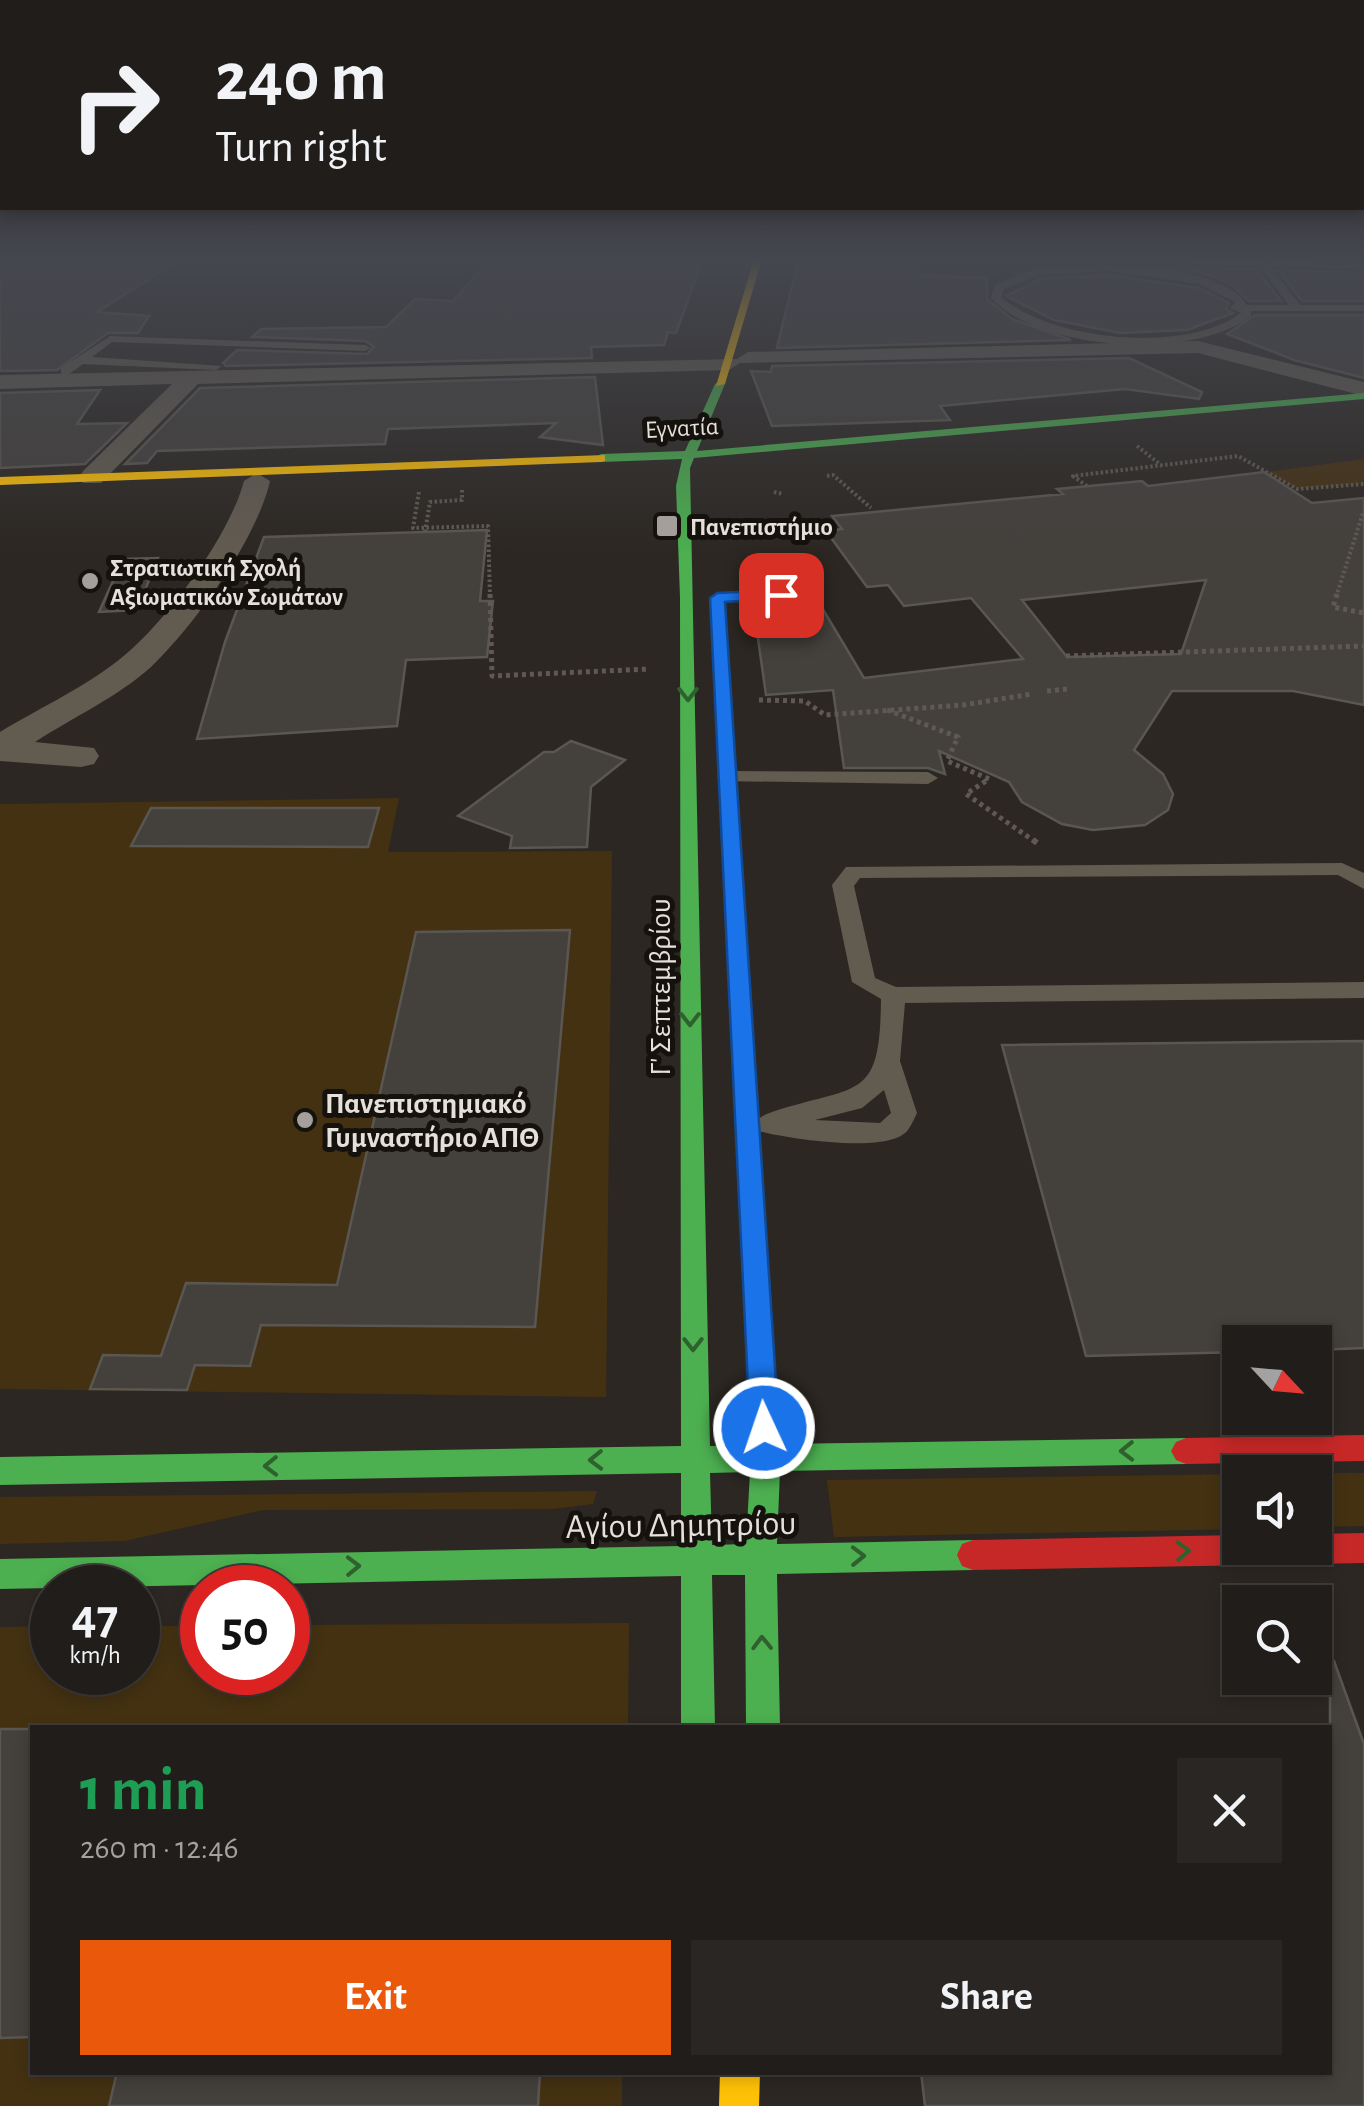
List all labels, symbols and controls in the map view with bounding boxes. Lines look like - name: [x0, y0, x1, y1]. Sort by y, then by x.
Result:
- icon: right: [50, 40, 180, 170]
- text: 240 m: [215, 43, 387, 113]
- text: Turn right: [215, 125, 387, 170]
- street label: Εγνατία: [645, 414, 720, 443]
- marker: Πανεπιστήμιο: [654, 513, 680, 539]
- place label: Πανεπιστήμιο: [690, 515, 833, 540]
- pin: [739, 553, 824, 638]
- place label: Στρατιωτική Σχολή Αξιωματικών Σωμάτων: [110, 556, 343, 610]
- icon: arrive: [754, 568, 809, 623]
- marker: Στρατιωτική Σχολή Αξιωματικών Σωμάτων: [79, 570, 101, 592]
- one-way arrow: [677, 688, 699, 703]
- street label: Γ' Σεπτεμβρίου: [646, 898, 676, 1076]
- one-way arrow: [679, 1012, 701, 1028]
- place label: Πανεπιστημιακό Γυμναστήριο ΑΠΘ: [325, 1089, 539, 1153]
- marker: Πανεπιστημιακό Γυμναστήριο ΑΠΘ: [294, 1109, 316, 1131]
- north arrow: [1222, 1325, 1332, 1435]
- map controls: [1222, 1325, 1332, 1695]
- one-way arrow: [682, 1336, 703, 1352]
- position arrow: [712, 1376, 816, 1480]
- one-way arrow: [1118, 1440, 1134, 1461]
- one-way arrow: [587, 1449, 603, 1470]
- one-way arrow: [262, 1455, 278, 1476]
- button: sound: [1222, 1455, 1332, 1565]
- street label: Αγίου Δημητρίου: [565, 1506, 797, 1545]
- one-way arrow: [1176, 1541, 1192, 1562]
- one-way arrow: [851, 1546, 867, 1567]
- one-way arrow: [346, 1555, 362, 1576]
- speed limit sign: 50: [180, 1565, 310, 1695]
- button: search: [1222, 1585, 1332, 1695]
- text: 47: [72, 1593, 118, 1643]
- one-way arrow: [751, 1634, 772, 1650]
- text: km/h: [69, 1643, 121, 1668]
- button: close: [1177, 1758, 1282, 1863]
- text: 1 min: [80, 1761, 206, 1821]
- text: 260 m · 12:46: [80, 1832, 239, 1864]
- button: Exit: [80, 1940, 671, 2055]
- button: Share: [691, 1940, 1282, 2055]

